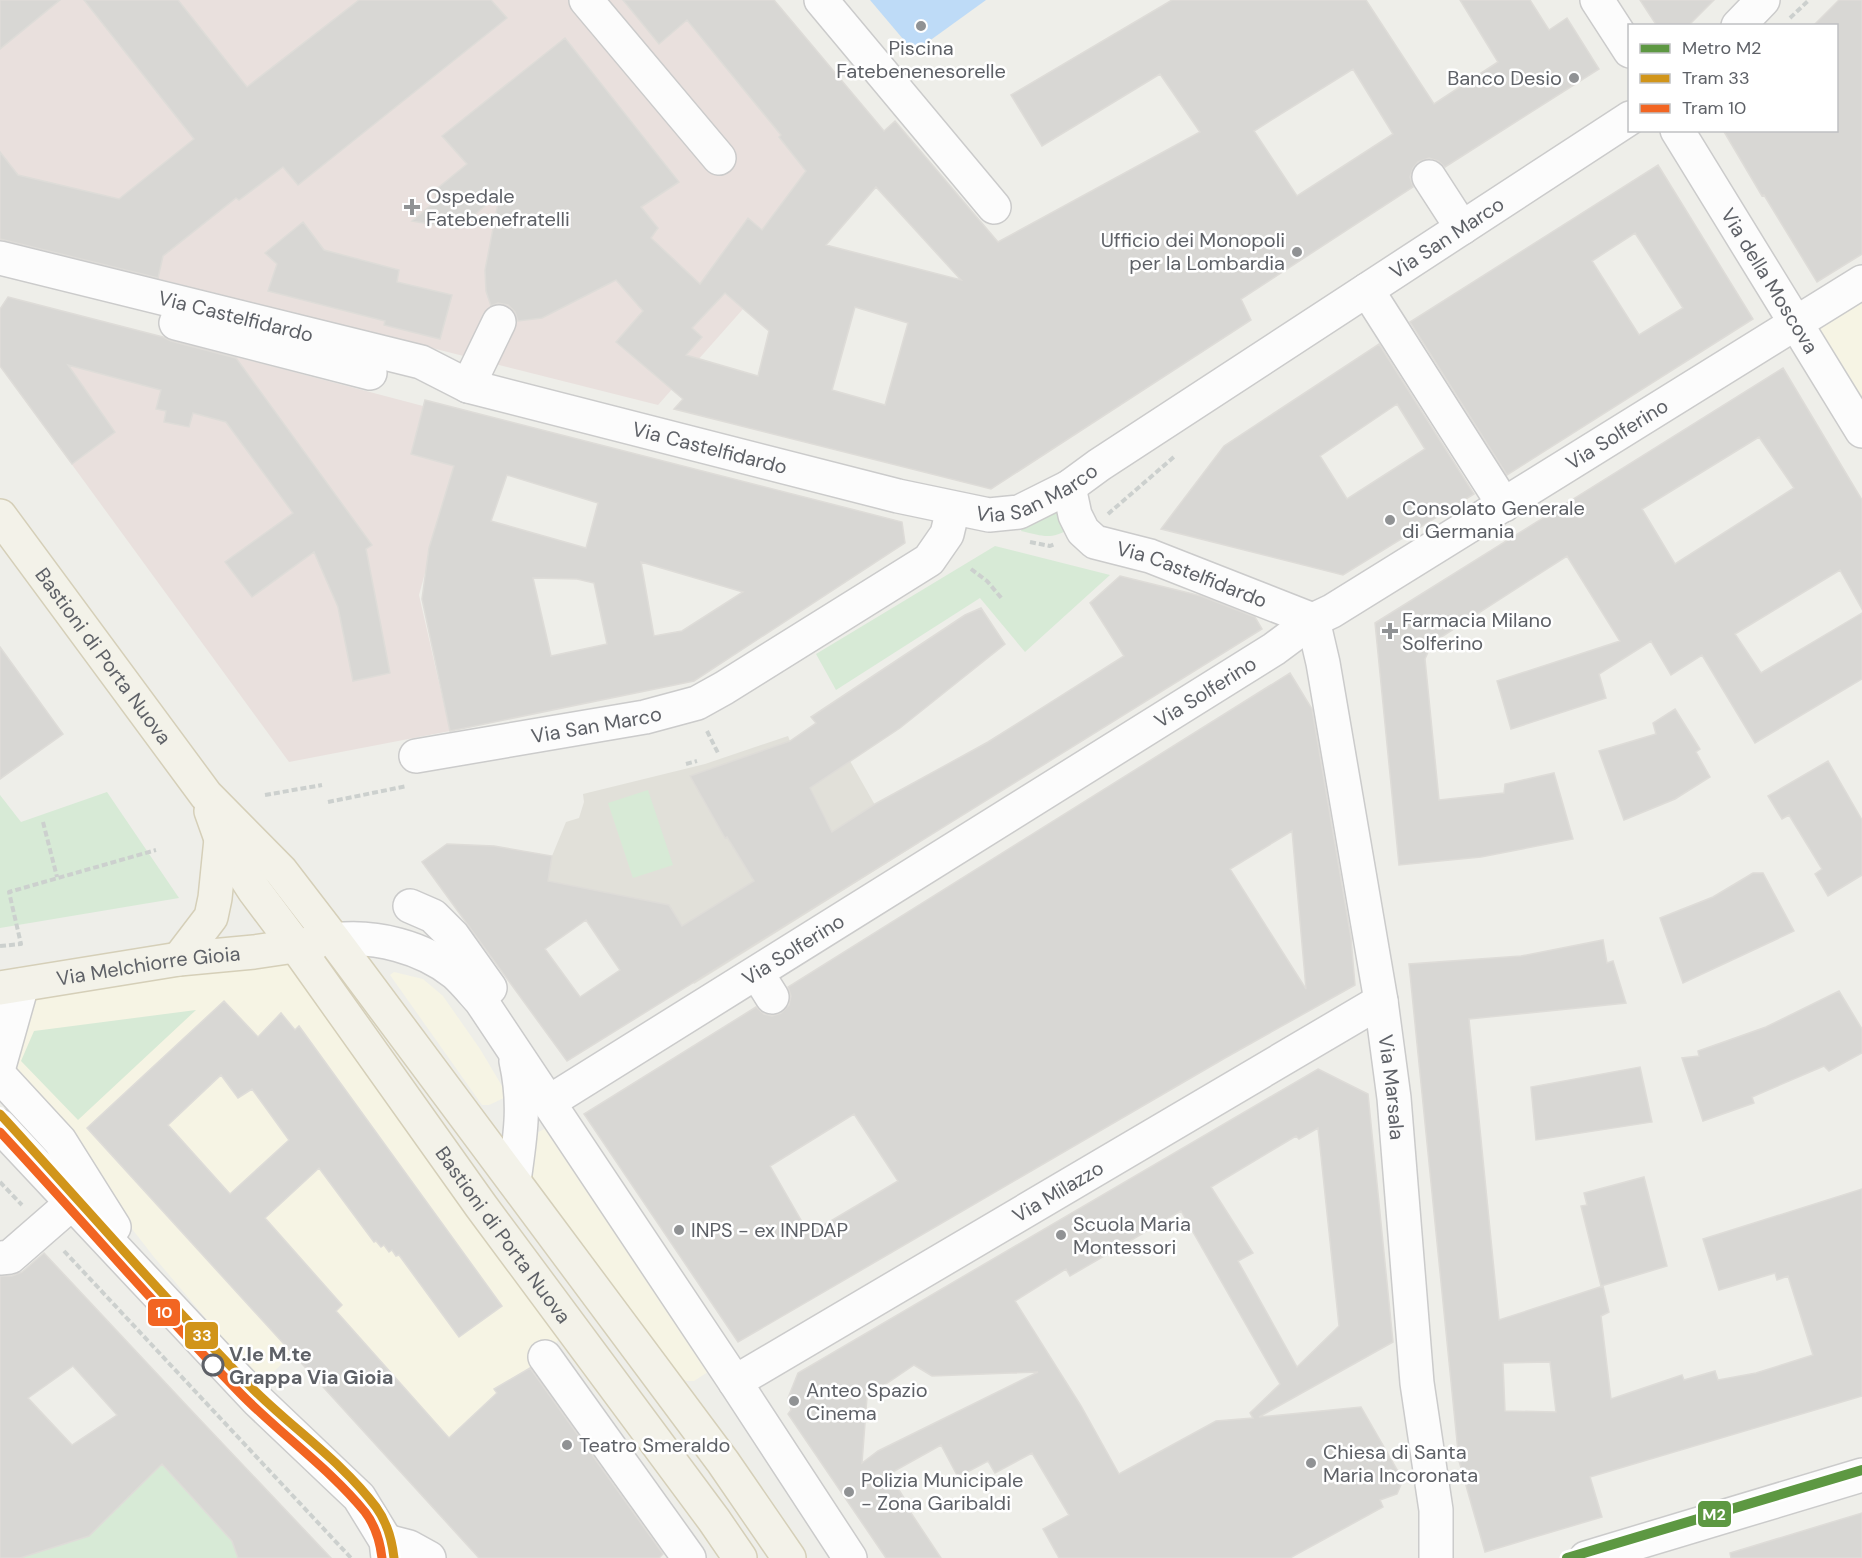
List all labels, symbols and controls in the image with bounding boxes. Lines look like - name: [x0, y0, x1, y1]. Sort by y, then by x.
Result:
- marker: Piscina Fatebenenesorelle: [914, 19, 928, 33]
- legend: [1628, 24, 1838, 132]
- place label: Piscina Fatebenenesorelle: [836, 35, 1006, 84]
- text: Metro M2: [1682, 36, 1761, 60]
- place label: Banco Desio: [1447, 65, 1562, 91]
- text: Tram 33: [1682, 66, 1750, 90]
- marker: Banco Desio: [1567, 71, 1581, 85]
- text: Tram 10: [1682, 96, 1746, 120]
- place label: Ospedale Fatebenefratelli: [426, 183, 570, 232]
- street label: Via San Marco: [1385, 191, 1509, 285]
- marker: Ospedale Fatebenefratelli: [403, 198, 421, 216]
- street label: Via della Moscova: [1715, 203, 1824, 358]
- place label: Ufficio dei Monopoli per la Lombardia: [1101, 227, 1285, 276]
- marker: Ufficio dei Monopoli per la Lombardia: [1290, 245, 1304, 259]
- street label: Via Castelfidardo: [156, 285, 316, 348]
- street label: Via Solferino: [1561, 392, 1673, 476]
- street label: Via Castelfidardo: [630, 416, 790, 480]
- street label: Via San Marco: [973, 457, 1103, 528]
- place label: Consolato Generale di Germania: [1402, 495, 1585, 544]
- marker: Consolato Generale di Germania: [1383, 513, 1397, 527]
- street label: Via Castelfidardo: [1114, 535, 1271, 614]
- street label: Bastioni di Porta Nuova: [30, 562, 177, 750]
- place label: Farmacia Milano Solferino: [1402, 607, 1552, 656]
- marker: Farmacia Milano Solferino: [1383, 624, 1397, 638]
- street label: Via Solferino: [1149, 650, 1261, 734]
- street label: Via San Marco: [529, 700, 664, 749]
- street label: Via Solferino: [737, 908, 849, 991]
- street label: Via Melchiorre Gioia: [54, 940, 241, 992]
- street label: Via Marsala: [1373, 1033, 1410, 1141]
- street label: Bastioni di Porta Nuova: [430, 1141, 577, 1329]
- street label: Via Milazzo: [1008, 1154, 1108, 1229]
- place label: Scuola Maria Montessori: [1073, 1211, 1191, 1260]
- place label: INPS - ex INPDAP: [691, 1217, 848, 1243]
- marker: INPS - ex INPDAP: [672, 1223, 686, 1237]
- marker: Scuola Maria Montessori: [1054, 1228, 1068, 1242]
- line badge: 10: [147, 1298, 181, 1327]
- text: 10: [155, 1302, 173, 1323]
- line badge: 33: [184, 1321, 219, 1350]
- text: 33: [192, 1325, 212, 1346]
- place label: V.le M.te Grappa Via Gioia: [229, 1341, 394, 1390]
- marker: V.le M.te Grappa Via Gioia: [202, 1354, 224, 1376]
- place label: Anteo Spazio Cinema: [806, 1377, 928, 1426]
- marker: Anteo Spazio Cinema: [787, 1394, 801, 1408]
- place label: Teatro Smeraldo: [579, 1432, 730, 1458]
- marker: Teatro Smeraldo: [560, 1438, 574, 1452]
- place label: Chiesa di Santa Maria Incoronata: [1323, 1439, 1478, 1488]
- marker: Chiesa di Santa Maria Incoronata: [1304, 1456, 1318, 1470]
- place label: Polizia Municipale - Zona Garibaldi: [861, 1467, 1023, 1516]
- marker: Polizia Municipale - Zona Garibaldi: [842, 1485, 856, 1499]
- line badge: M2: [1697, 1500, 1732, 1528]
- text: M2: [1702, 1504, 1726, 1525]

